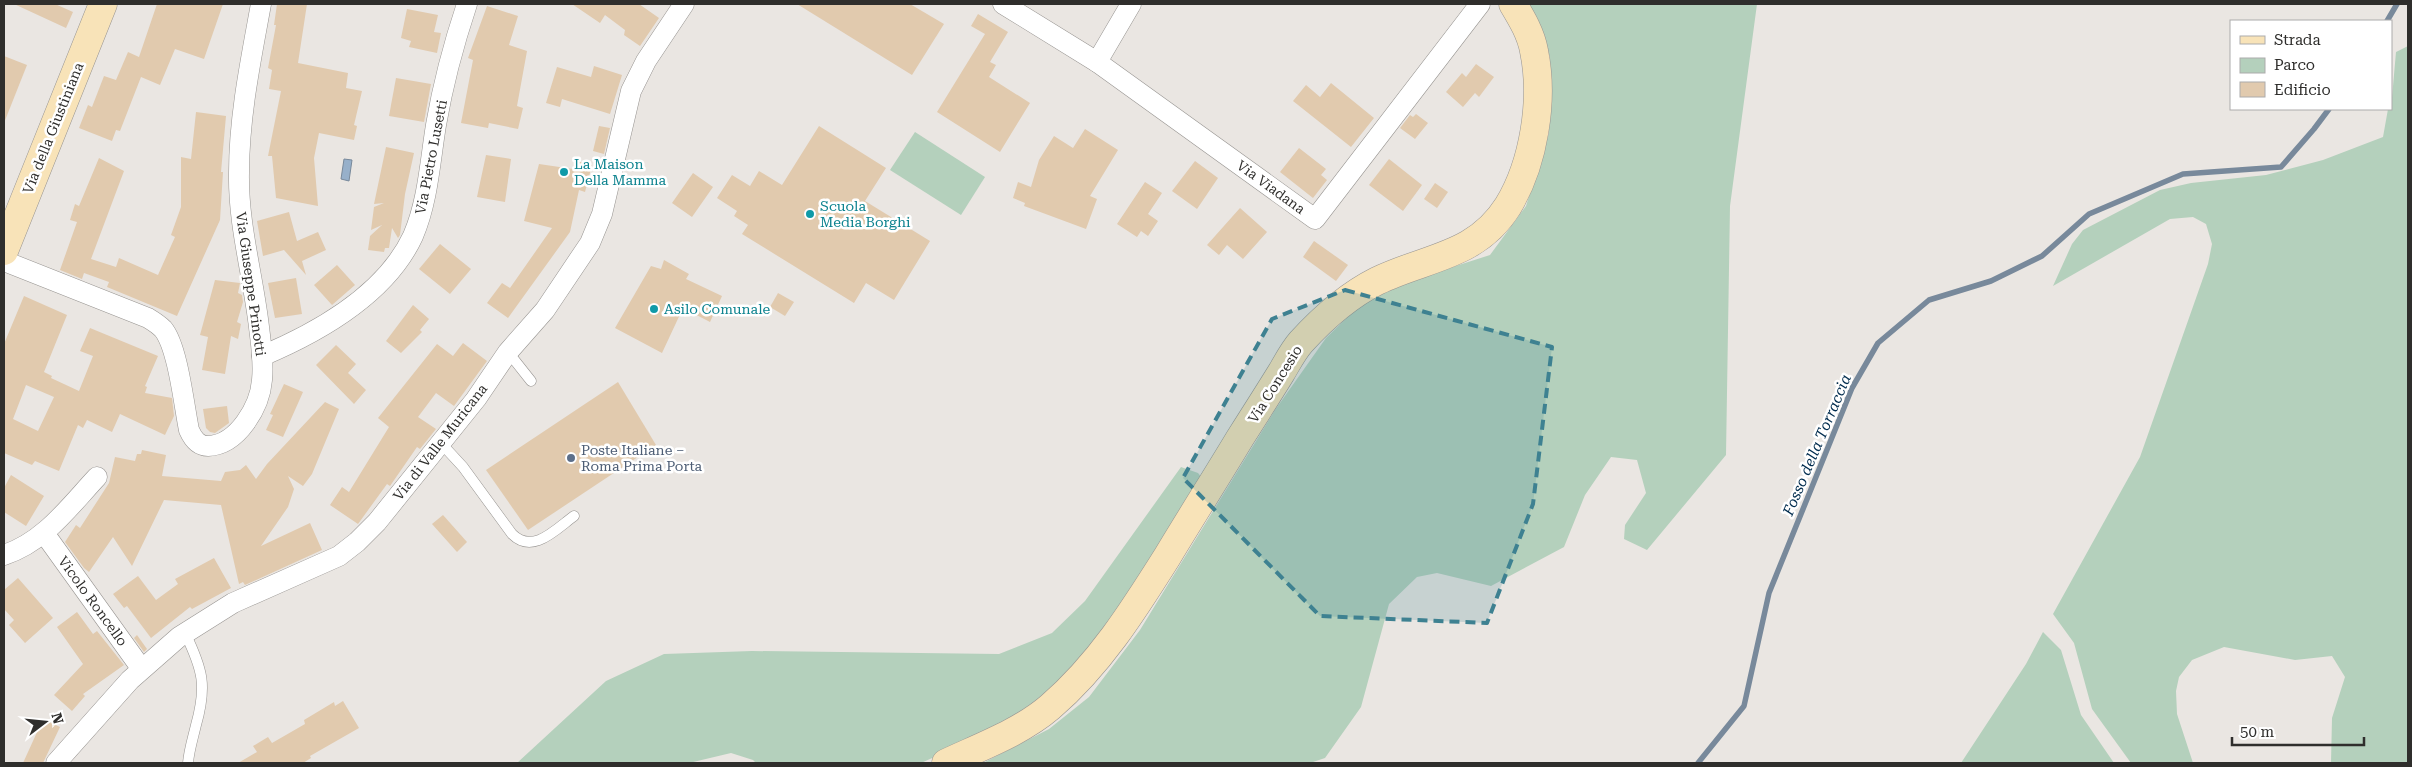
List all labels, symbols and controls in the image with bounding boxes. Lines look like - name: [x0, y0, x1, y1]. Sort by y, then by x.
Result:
- legend: [2230, 20, 2392, 110]
- text: Strada: [2274, 31, 2321, 49]
- text: Parco: [2274, 56, 2315, 74]
- street label: Via della Giustiniana: [19, 60, 87, 196]
- text: Edificio: [2274, 81, 2331, 99]
- street label: Via Pietro Lusetti: [412, 98, 450, 216]
- place label: La Maison Della Mamma: [574, 156, 667, 188]
- street label: Via Viadana: [1234, 157, 1309, 217]
- marker: La Maison Della Mamma: [558, 166, 570, 178]
- place label: Scuola Media Borghi: [820, 198, 911, 230]
- marker: Scuola Media Borghi: [804, 208, 816, 220]
- street label: Via Giuseppe Prinotti: [233, 211, 269, 358]
- place label: Asilo Comunale: [664, 301, 771, 317]
- marker: Asilo Comunale: [648, 303, 660, 315]
- street label: Via Concesio: [1245, 342, 1305, 426]
- water label: Fosso della Torraccia: [1779, 372, 1855, 519]
- street label: Via di Valle Muricana: [390, 380, 491, 503]
- place label: Poste Italiane – Roma Prima Porta: [581, 442, 703, 474]
- marker: Poste Italiane – Roma Prima Porta: [565, 452, 577, 464]
- street label: Vicolo Roncello: [55, 553, 131, 649]
- north arrow: [20, 697, 70, 747]
- text: N: [48, 711, 67, 726]
- scale bar: [2232, 714, 2364, 746]
- text: 50 m: [2240, 723, 2275, 741]

